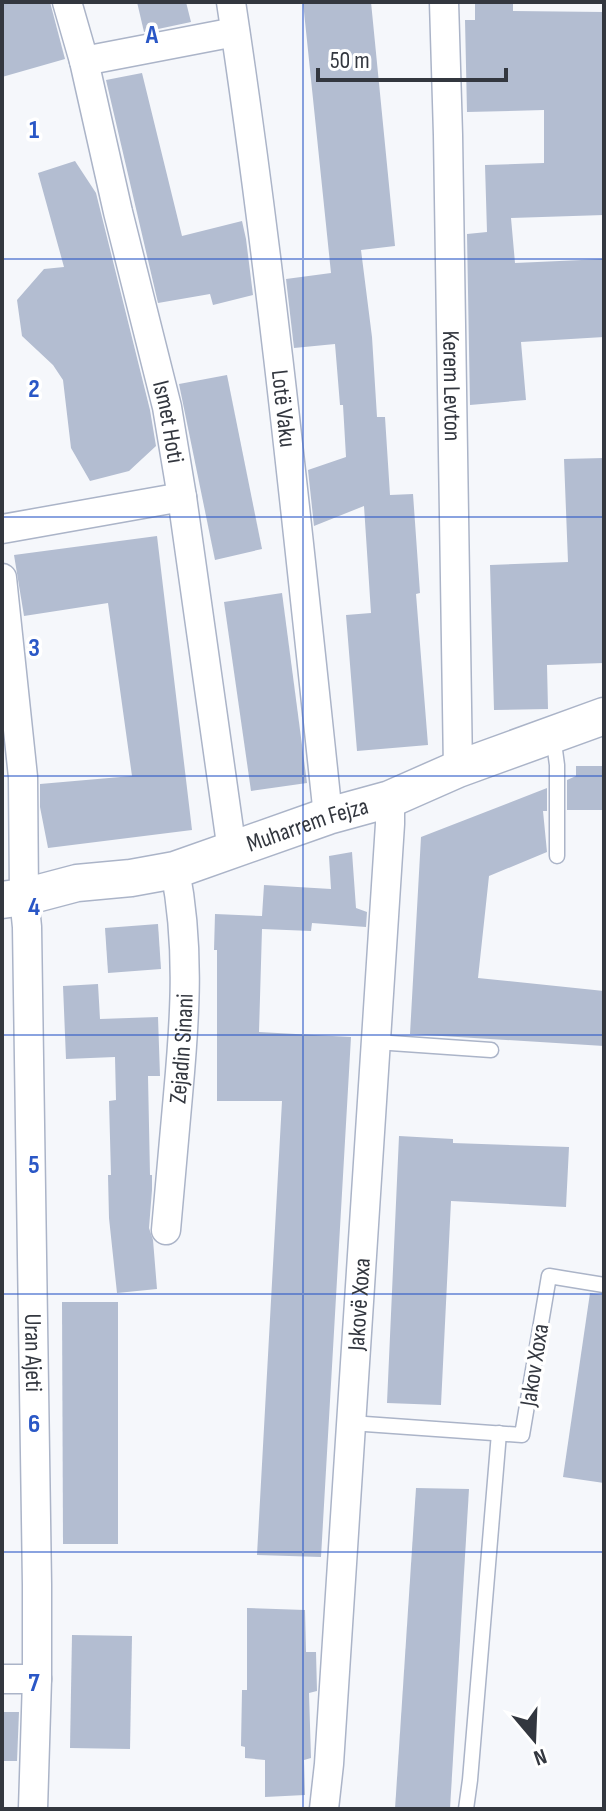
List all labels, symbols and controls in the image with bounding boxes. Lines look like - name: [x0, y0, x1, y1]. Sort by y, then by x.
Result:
- text: A: [145, 20, 159, 51]
- scale bar: [318, 32, 506, 82]
- text: 50 m: [330, 46, 370, 75]
- text: 1: [29, 115, 39, 146]
- street label: Kerem Levton: [436, 330, 467, 441]
- street label: Lotë Vaku: [265, 368, 302, 449]
- text: 2: [28, 374, 40, 405]
- street label: Ismet Hoti: [146, 377, 190, 465]
- text: 3: [28, 633, 40, 664]
- street label: Muharrem Fejza: [243, 792, 372, 859]
- text: 4: [28, 892, 40, 923]
- street label: Zejadin Sinani: [163, 993, 200, 1105]
- text: 5: [28, 1150, 40, 1181]
- street label: Jakovë Xoxa: [342, 1257, 377, 1352]
- street label: Uran Ajeti: [18, 1313, 48, 1392]
- street label: Jakov Xoxa: [514, 1322, 555, 1409]
- text: 6: [28, 1409, 40, 1440]
- text: 7: [28, 1668, 40, 1699]
- north arrow: [494, 1699, 574, 1779]
- text: N: [530, 1742, 550, 1771]

